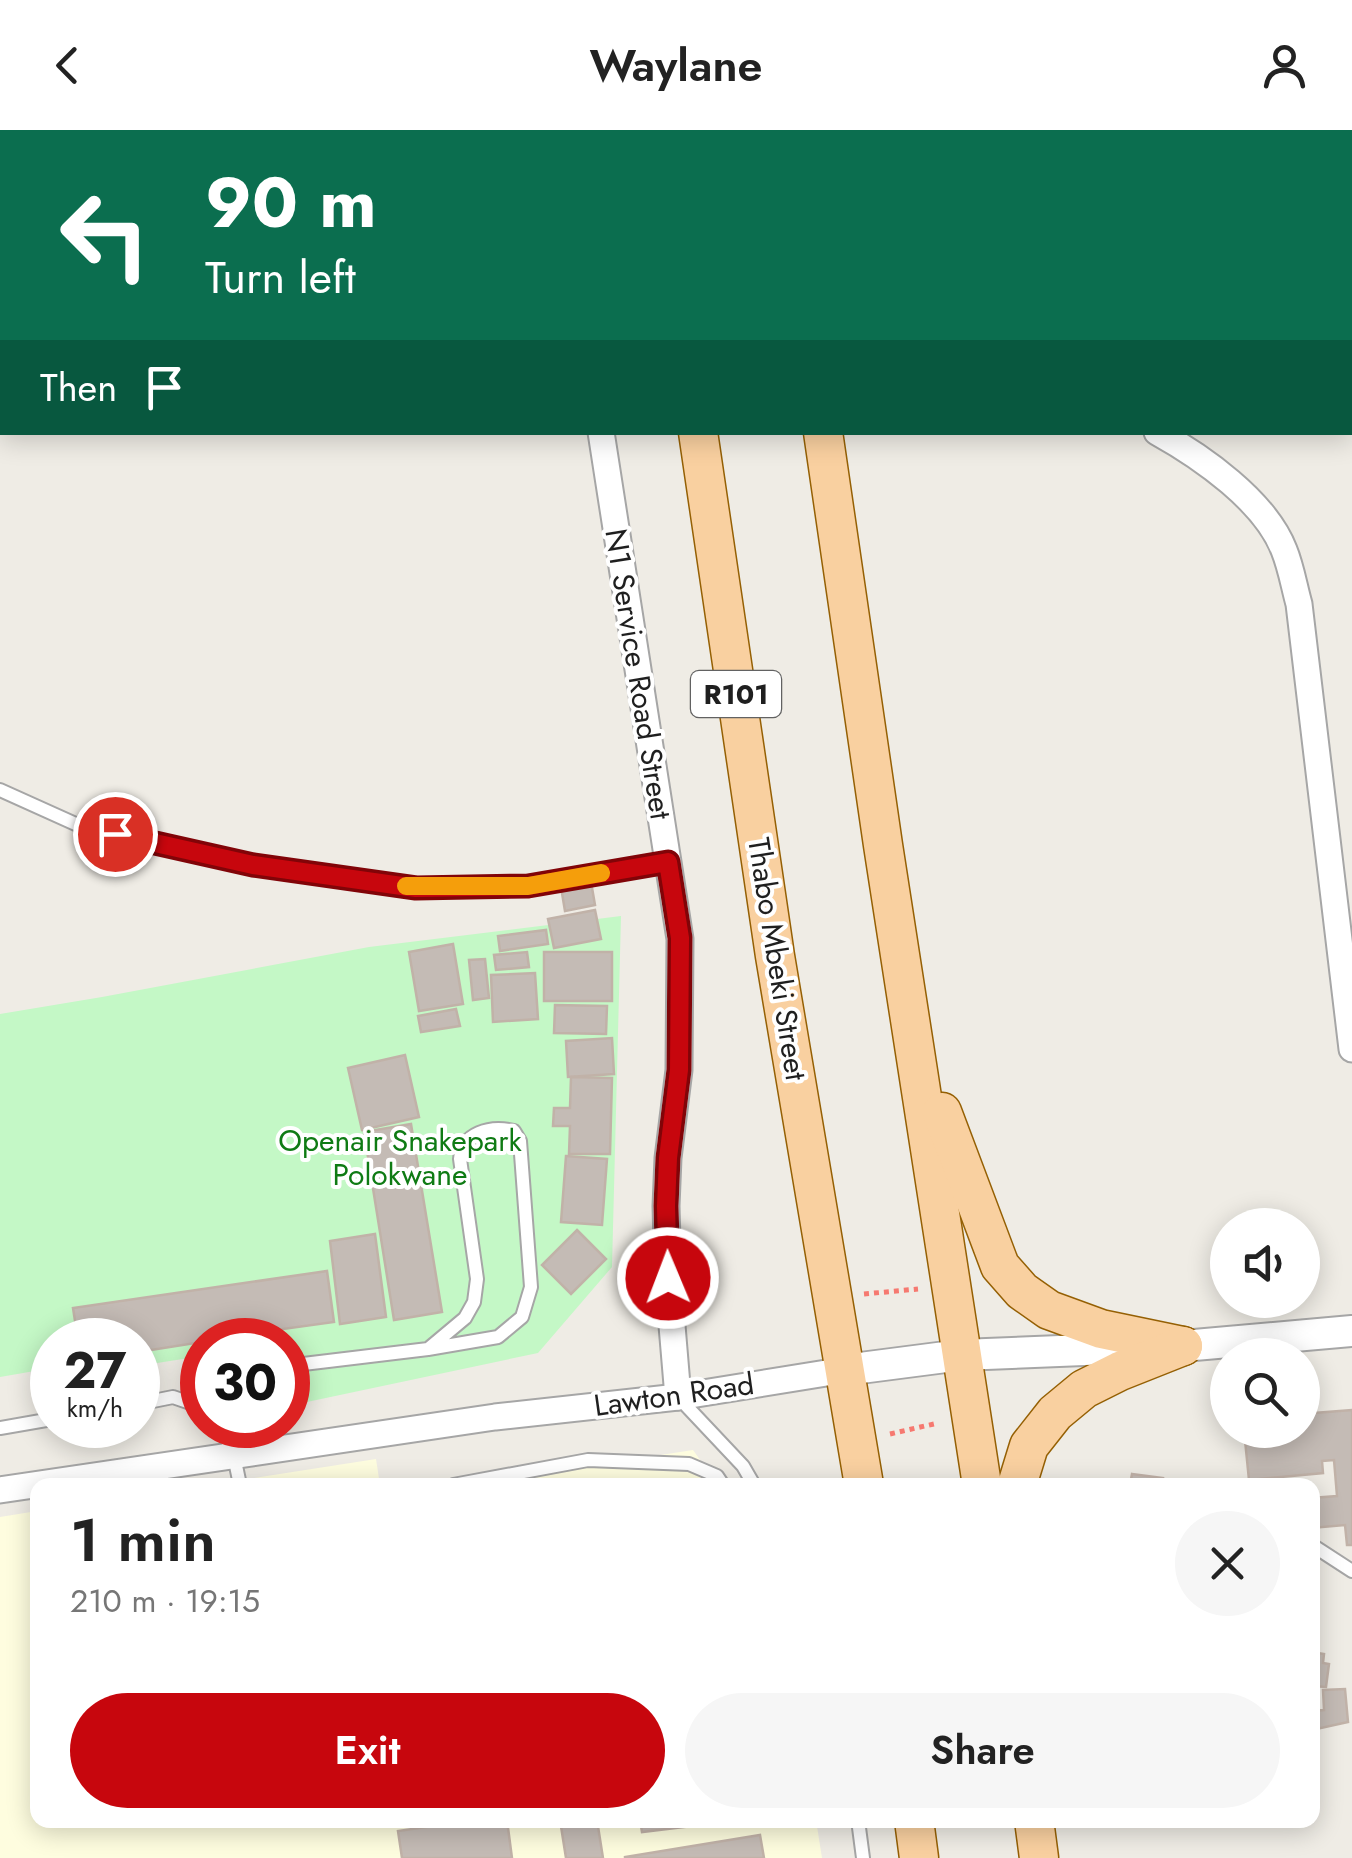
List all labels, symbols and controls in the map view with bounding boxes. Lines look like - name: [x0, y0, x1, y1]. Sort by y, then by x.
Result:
- text: Waylane: [589, 33, 763, 98]
- icon: back: [40, 38, 95, 93]
- icon: person: [1257, 38, 1312, 93]
- text: 90 m: [205, 152, 377, 253]
- icon: left: [40, 170, 170, 300]
- text: Turn left: [205, 245, 356, 310]
- text: Then: [40, 360, 117, 415]
- icon: arrive: [137, 360, 192, 415]
- street label: N1 Service Road Street: [594, 525, 683, 823]
- road number: R101: [691, 671, 781, 717]
- pin: [73, 792, 158, 877]
- icon: arrive: [88, 807, 143, 862]
- street label: Thabo Mbeki Street: [737, 835, 818, 1084]
- park label: Openair Snakepark Polokwane: [278, 1119, 522, 1196]
- map controls: [1210, 1208, 1320, 1448]
- button: sound: [1210, 1208, 1320, 1318]
- position arrow: [616, 1226, 720, 1330]
- speed limit sign: 30: [180, 1318, 310, 1448]
- text: 27: [64, 1334, 126, 1407]
- button: search: [1210, 1338, 1320, 1448]
- street label: Lawton Road: [591, 1362, 757, 1427]
- text: km/h: [67, 1390, 123, 1426]
- text: 1 min: [70, 1497, 216, 1584]
- button: close: [1175, 1511, 1280, 1616]
- text: 210 m · 19:15: [70, 1578, 260, 1624]
- button: Exit: [70, 1693, 665, 1808]
- button: Share: [685, 1693, 1280, 1808]

